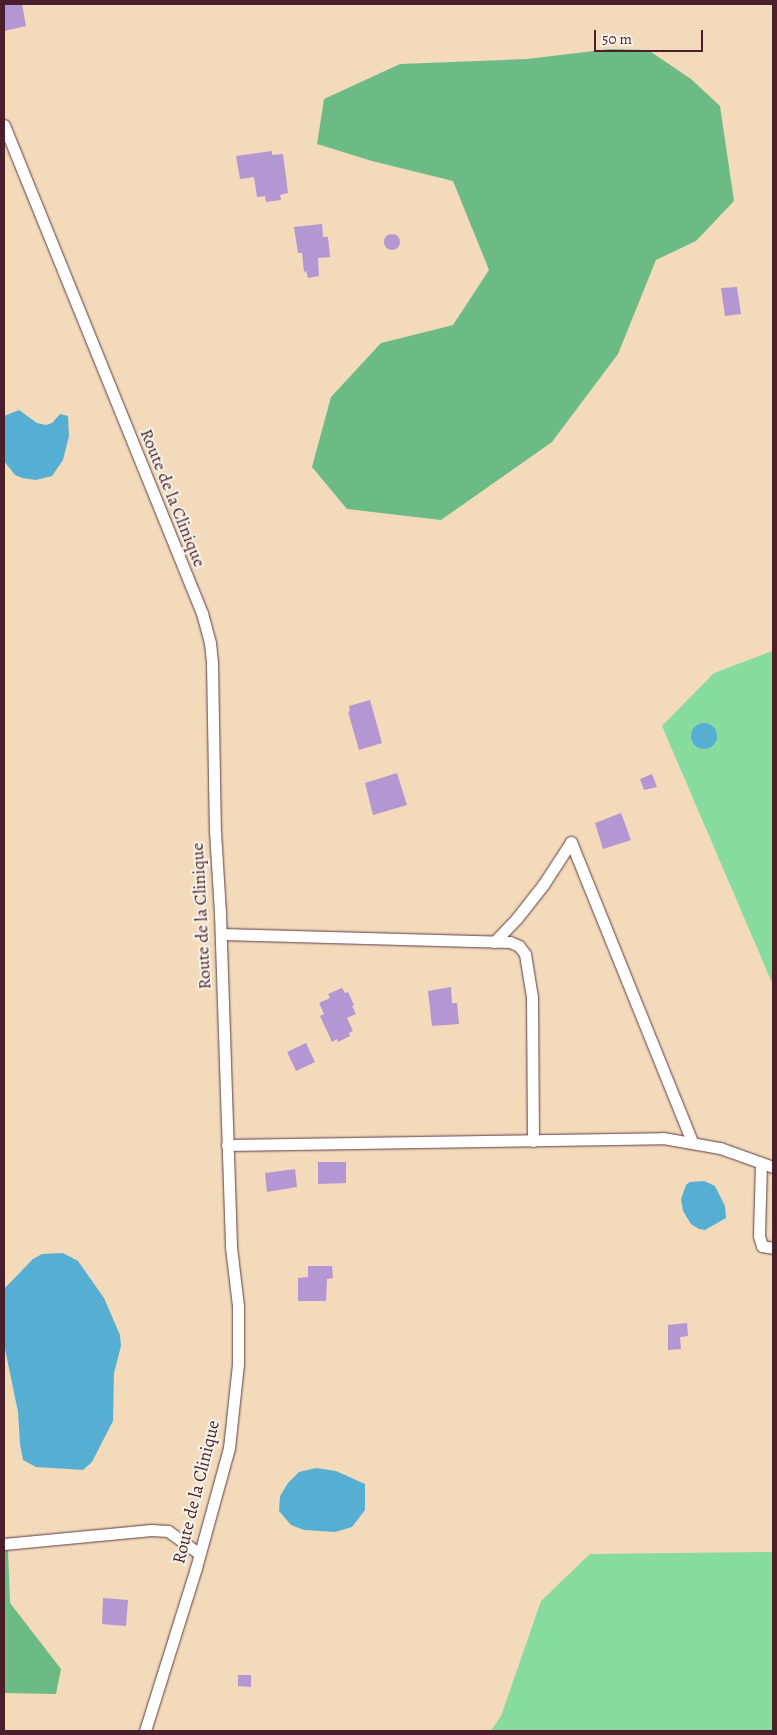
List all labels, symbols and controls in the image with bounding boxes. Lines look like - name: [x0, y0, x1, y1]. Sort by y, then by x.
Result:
- scale bar: [597, 20, 706, 52]
- text: 50 m: [602, 29, 632, 49]
- street label: Route de la Clinique: [135, 426, 211, 570]
- street label: Route de la Clinique: [186, 842, 216, 990]
- street label: Route de la Clinique: [168, 1418, 224, 1566]

